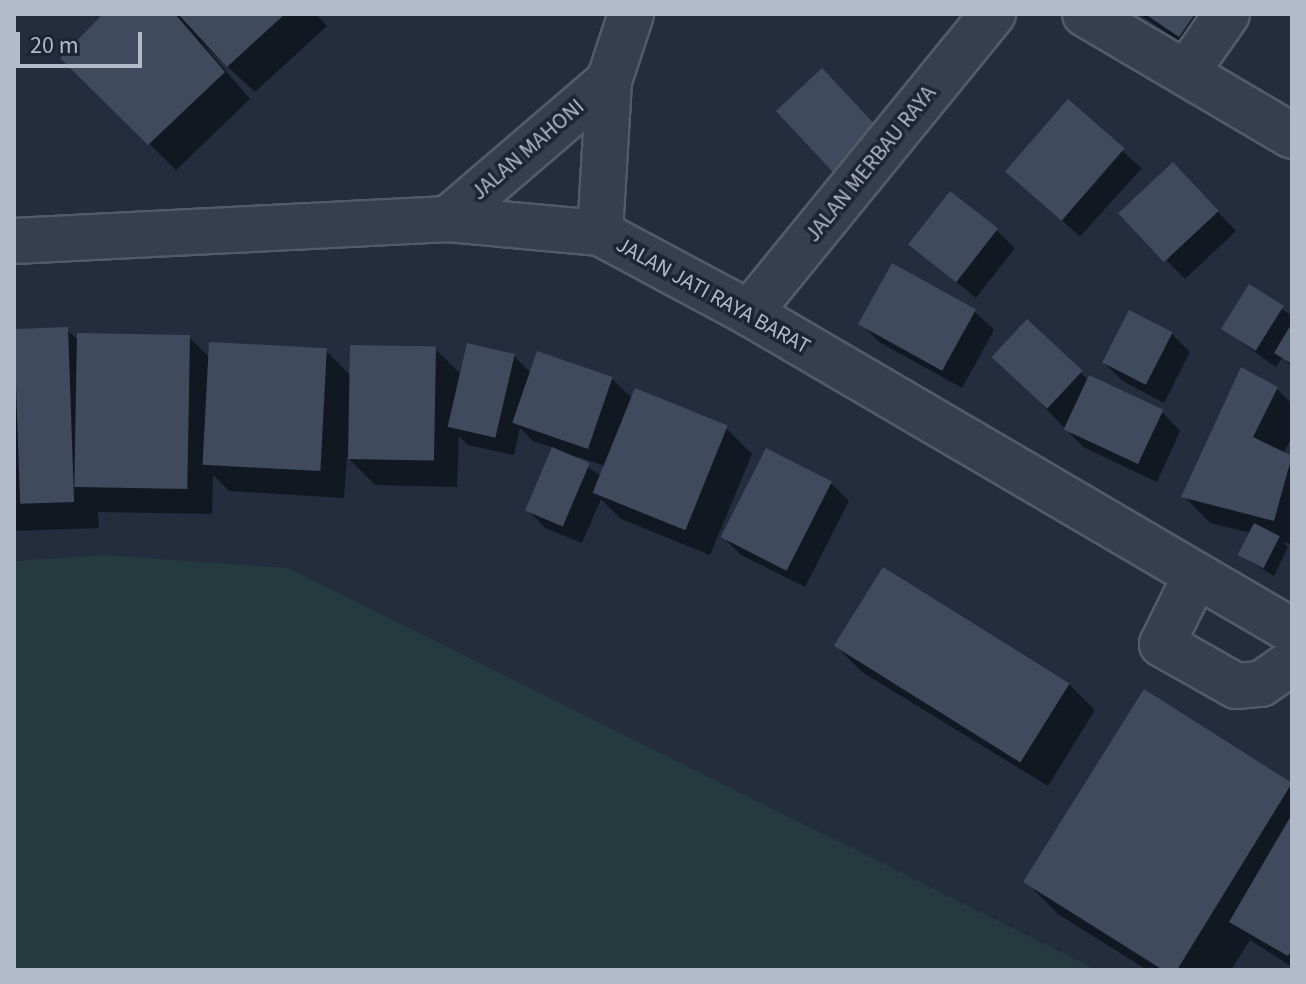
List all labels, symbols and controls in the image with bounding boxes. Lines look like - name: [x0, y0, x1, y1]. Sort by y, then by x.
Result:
- scale bar: [20, 16, 146, 66]
- text: 20 m: [30, 28, 79, 63]
- street label: JALAN MERBAU RAYA: [800, 81, 942, 247]
- street label: JALAN MAHONI: [466, 94, 590, 206]
- street label: JALAN JATI RAYA BARAT: [611, 232, 815, 360]

